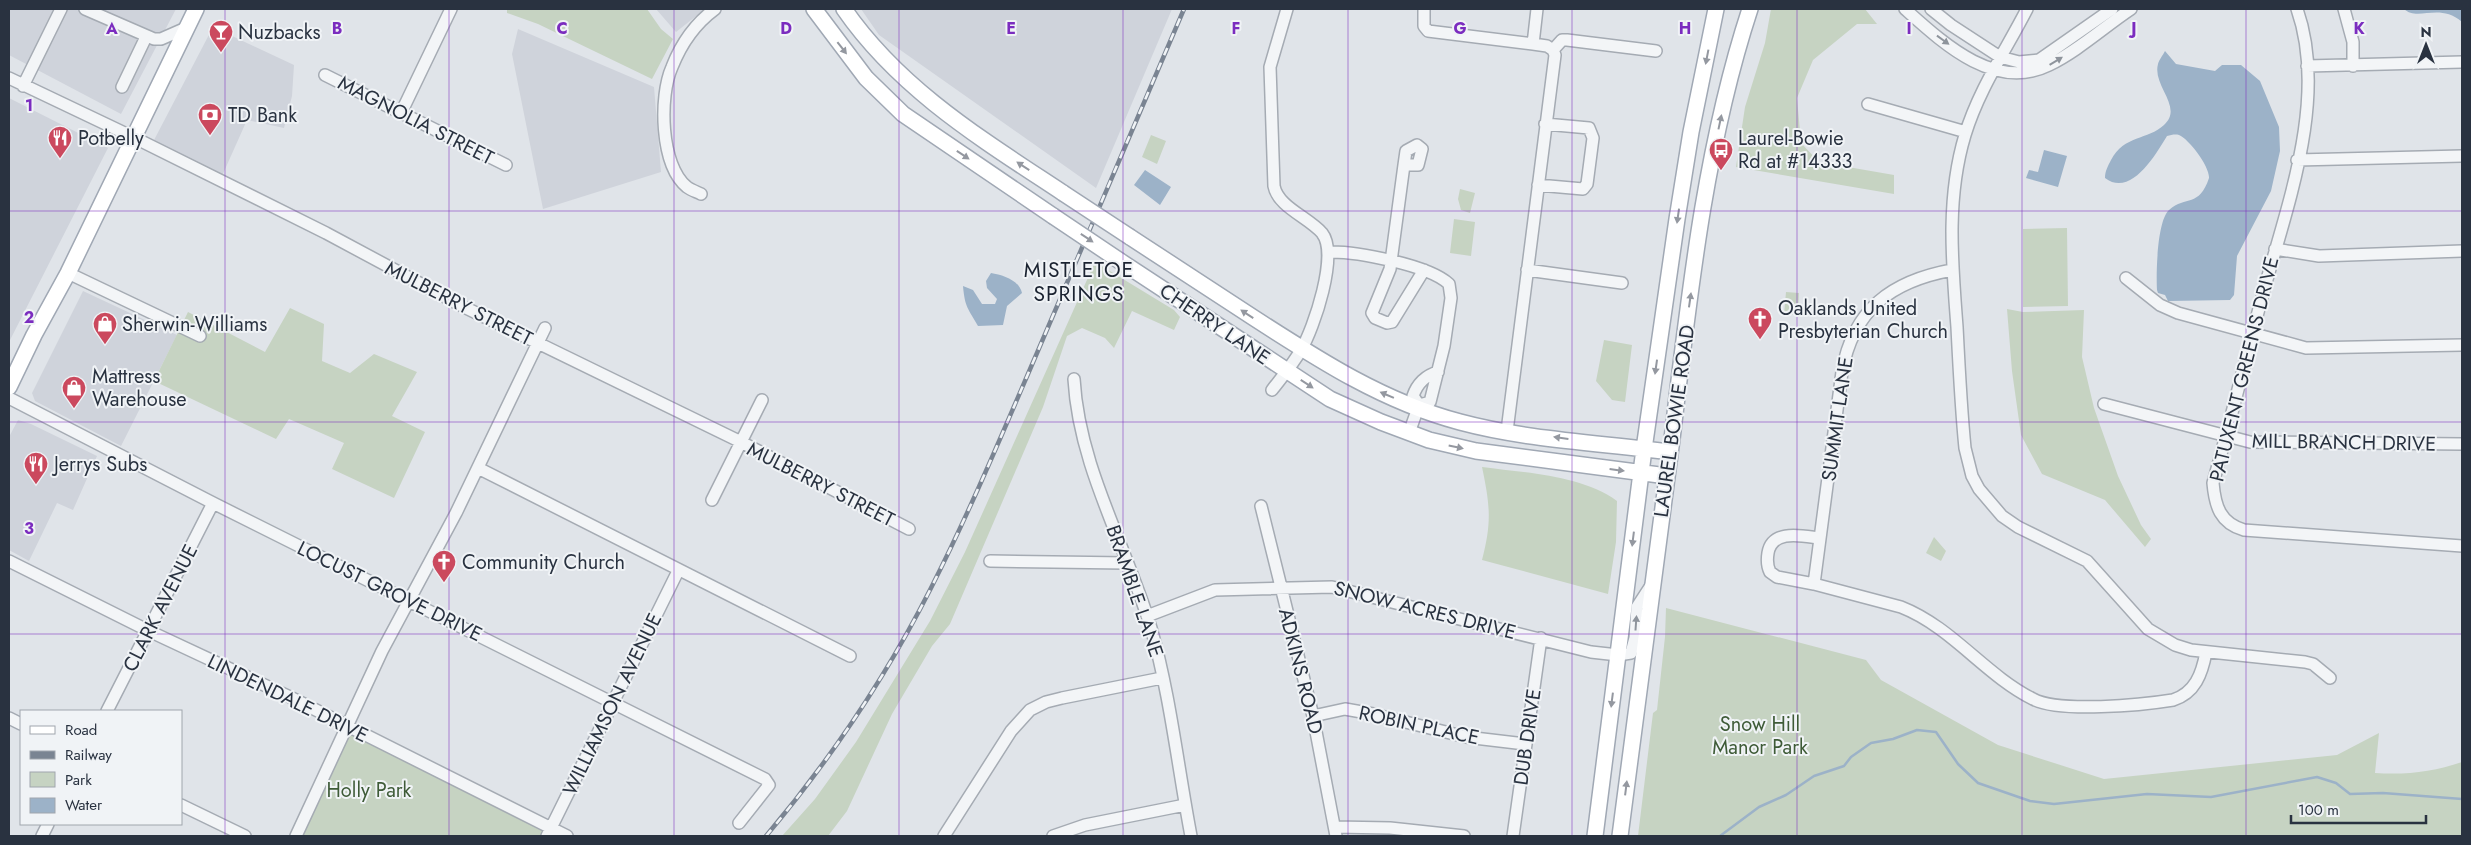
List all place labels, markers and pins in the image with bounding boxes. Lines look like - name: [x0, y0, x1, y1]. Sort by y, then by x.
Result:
- place label: Nuzbacks: [238, 18, 321, 47]
- bar icon: Nuzbacks: [208, 19, 234, 53]
- place label: TD Bank: [228, 101, 297, 130]
- bank icon: TD Bank: [197, 102, 223, 136]
- place label: Potbelly: [78, 124, 144, 153]
- place label: Laurel-Bowie Rd at #14333: [1738, 124, 1853, 176]
- restaurant icon: Potbelly: [47, 125, 73, 159]
- bus stop icon: Laurel-Bowie Rd at #14333: [1708, 137, 1734, 171]
- place label: Oaklands United Presbyterian Church: [1778, 294, 1948, 346]
- church icon: Oaklands United Presbyterian Church: [1747, 306, 1773, 340]
- place label: Sherwin-Williams: [122, 310, 267, 339]
- shop icon: Sherwin-Williams: [92, 311, 118, 345]
- place label: Mattress Warehouse: [92, 362, 187, 414]
- shop icon: Mattress Warehouse: [61, 375, 87, 409]
- place label: Jerrys Subs: [51, 450, 147, 479]
- restaurant icon: Jerrys Subs: [23, 451, 49, 485]
- place label: Community Church: [462, 548, 625, 577]
- church icon: Community Church: [431, 549, 457, 583]

